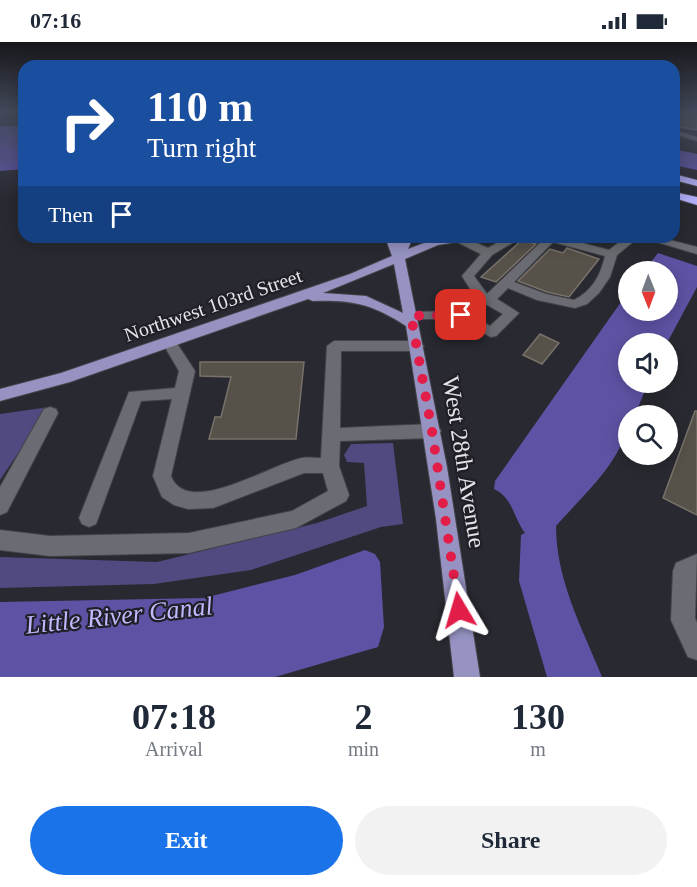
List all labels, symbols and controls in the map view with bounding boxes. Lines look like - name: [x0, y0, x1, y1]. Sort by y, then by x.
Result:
- text: 07:16: [30, 8, 81, 33]
- icon: right: [48, 84, 126, 162]
- text: 110 m: [147, 84, 253, 130]
- text: Turn right: [147, 133, 256, 163]
- icon: arrive: [105, 198, 138, 231]
- text: Then: [48, 202, 93, 227]
- north arrow: [618, 261, 678, 321]
- map controls: [618, 261, 678, 465]
- street label: Northwest 103rd Street: [121, 264, 305, 346]
- pin: [435, 289, 486, 340]
- icon: arrive: [444, 298, 477, 331]
- button: sound: [618, 333, 678, 393]
- street label: West 28th Avenue: [438, 374, 490, 550]
- button: search: [618, 405, 678, 465]
- position arrow: [427, 578, 491, 642]
- water label: Little River Canal: [23, 591, 214, 640]
- text: 07:18: [132, 697, 216, 737]
- text: 2: [355, 697, 373, 737]
- text: 130: [511, 697, 565, 737]
- text: Arrival: [145, 738, 203, 760]
- text: min: [348, 738, 379, 760]
- text: m: [530, 738, 546, 760]
- button: Exit: [30, 806, 343, 875]
- button: Share: [355, 806, 667, 875]

